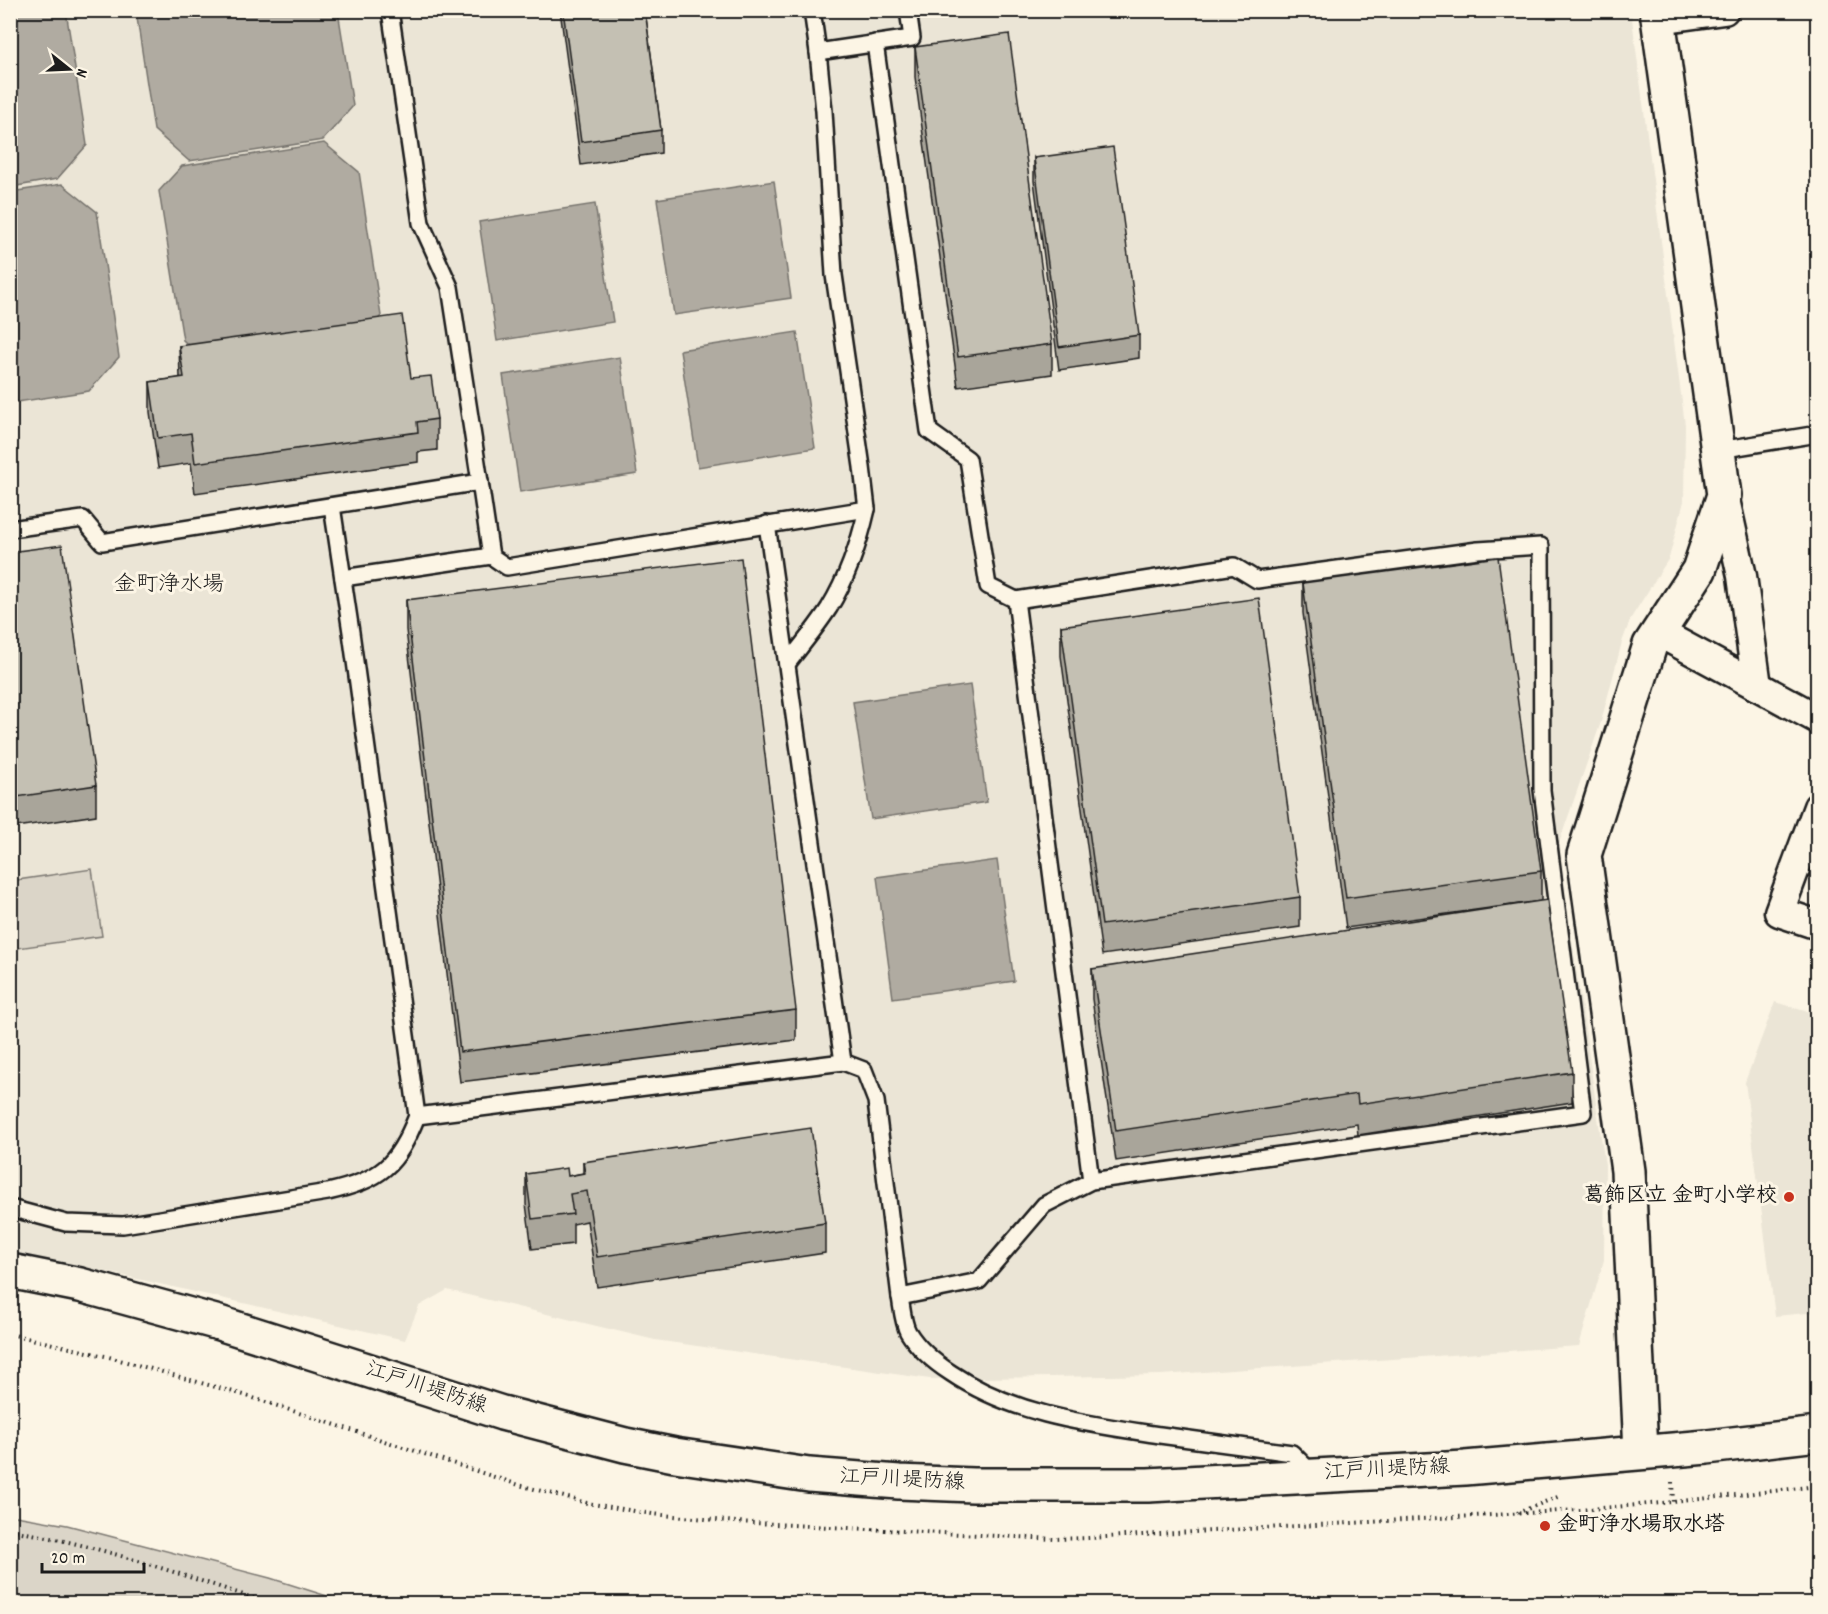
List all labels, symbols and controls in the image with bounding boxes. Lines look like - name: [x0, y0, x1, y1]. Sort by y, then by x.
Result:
- north arrow: [39, 39, 99, 99]
- text: N: [69, 66, 93, 80]
- district label: 金町浄水場: [114, 570, 224, 601]
- place label: 葛飾区立 金町小学校: [1583, 1182, 1777, 1212]
- marker: 葛飾区立 金町小学校: [1782, 1190, 1796, 1204]
- street label: 江戸川堤防線: [361, 1355, 491, 1423]
- street label: 江戸川堤防線: [1323, 1453, 1451, 1489]
- street label: 江戸川堤防線: [838, 1463, 966, 1499]
- place label: 金町浄水場取水塔: [1557, 1511, 1725, 1541]
- marker: 金町浄水場取水塔: [1538, 1519, 1552, 1533]
- scale bar: [42, 1536, 144, 1574]
- text: 20 m: [51, 1547, 85, 1572]

